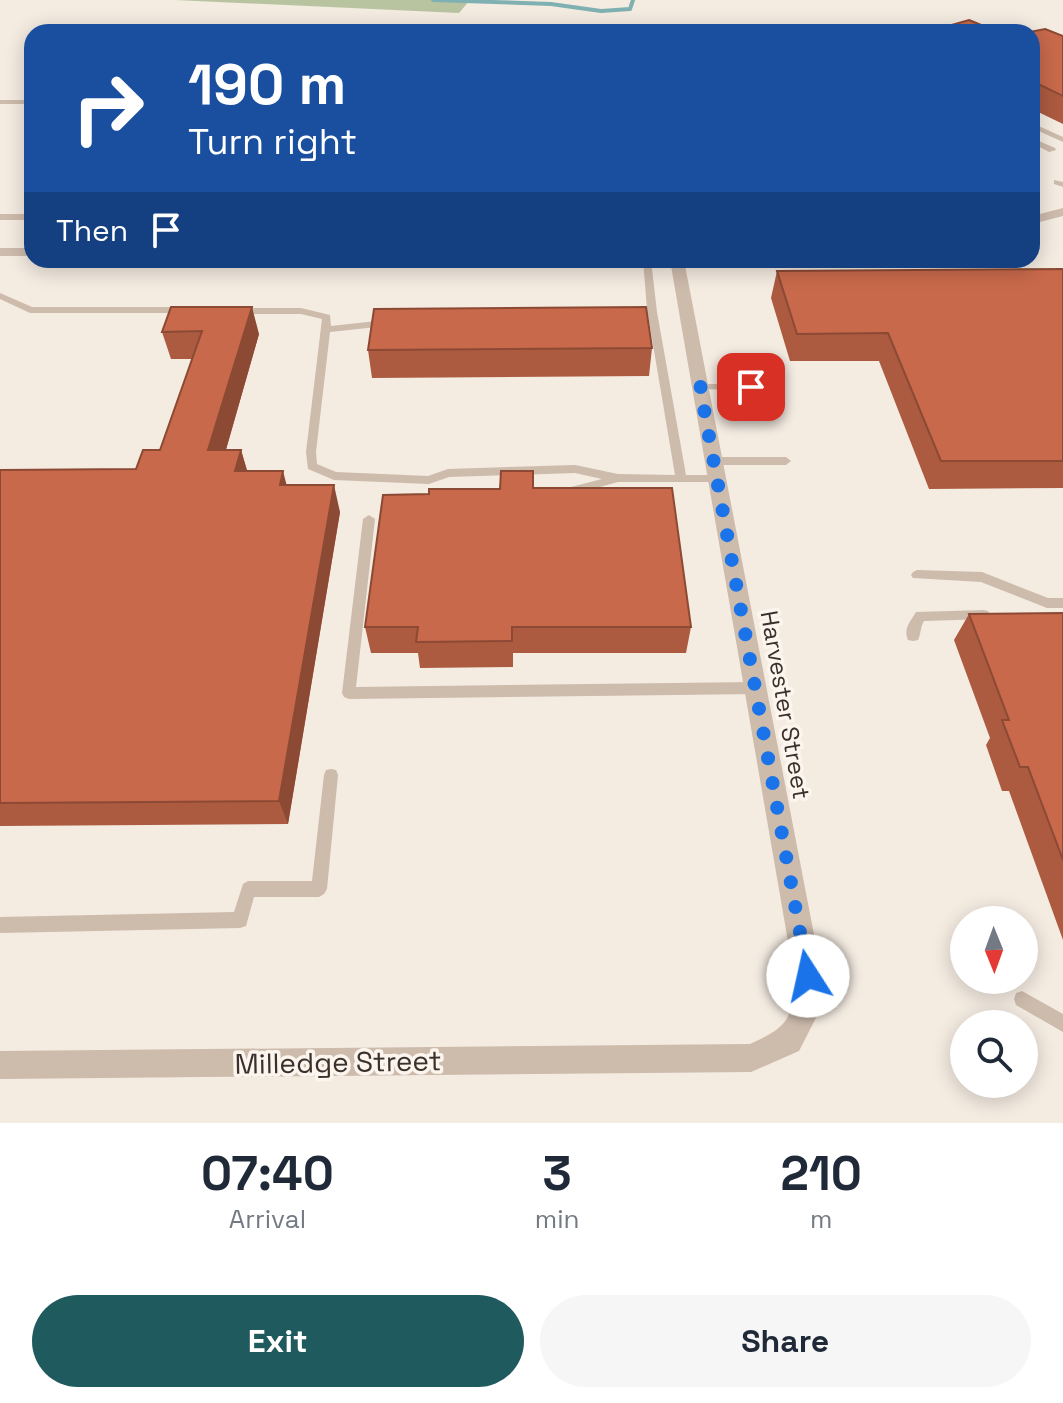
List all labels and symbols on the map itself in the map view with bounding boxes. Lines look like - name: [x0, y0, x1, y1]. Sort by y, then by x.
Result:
- pin: [717, 353, 785, 421]
- street label: Harvester Street: [754, 608, 817, 802]
- north arrow: [950, 906, 1038, 994]
- position arrow: [766, 934, 850, 1018]
- street label: Milledge Street: [234, 1042, 442, 1082]

